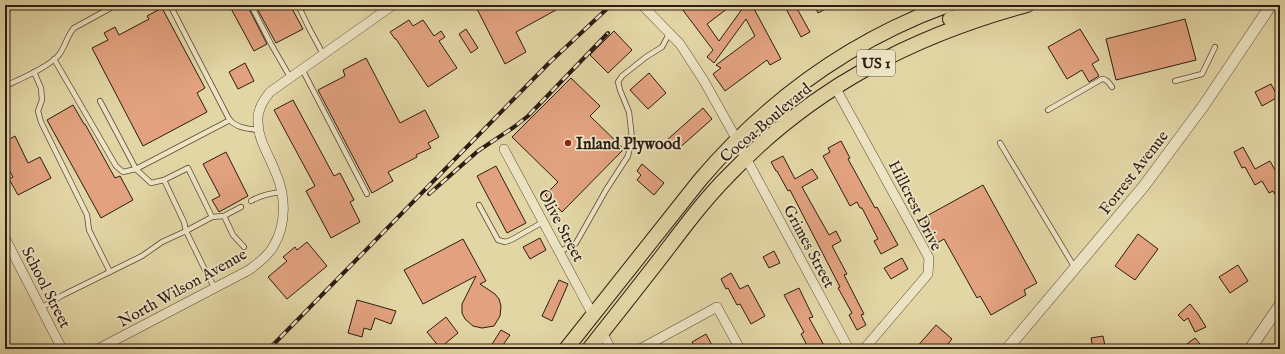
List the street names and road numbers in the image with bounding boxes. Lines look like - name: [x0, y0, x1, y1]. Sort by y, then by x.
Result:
- road number: US 1: [857, 50, 895, 76]
- street label: Cocoa Boulevard: [716, 79, 817, 168]
- street label: Forrest Avenue: [1096, 127, 1174, 219]
- street label: Hillcrest Drive: [883, 157, 946, 254]
- street label: Olive Street: [533, 186, 588, 266]
- street label: Grimes Street: [778, 202, 839, 292]
- street label: School Street: [16, 244, 74, 332]
- street label: North Wilson Avenue: [115, 245, 251, 332]

